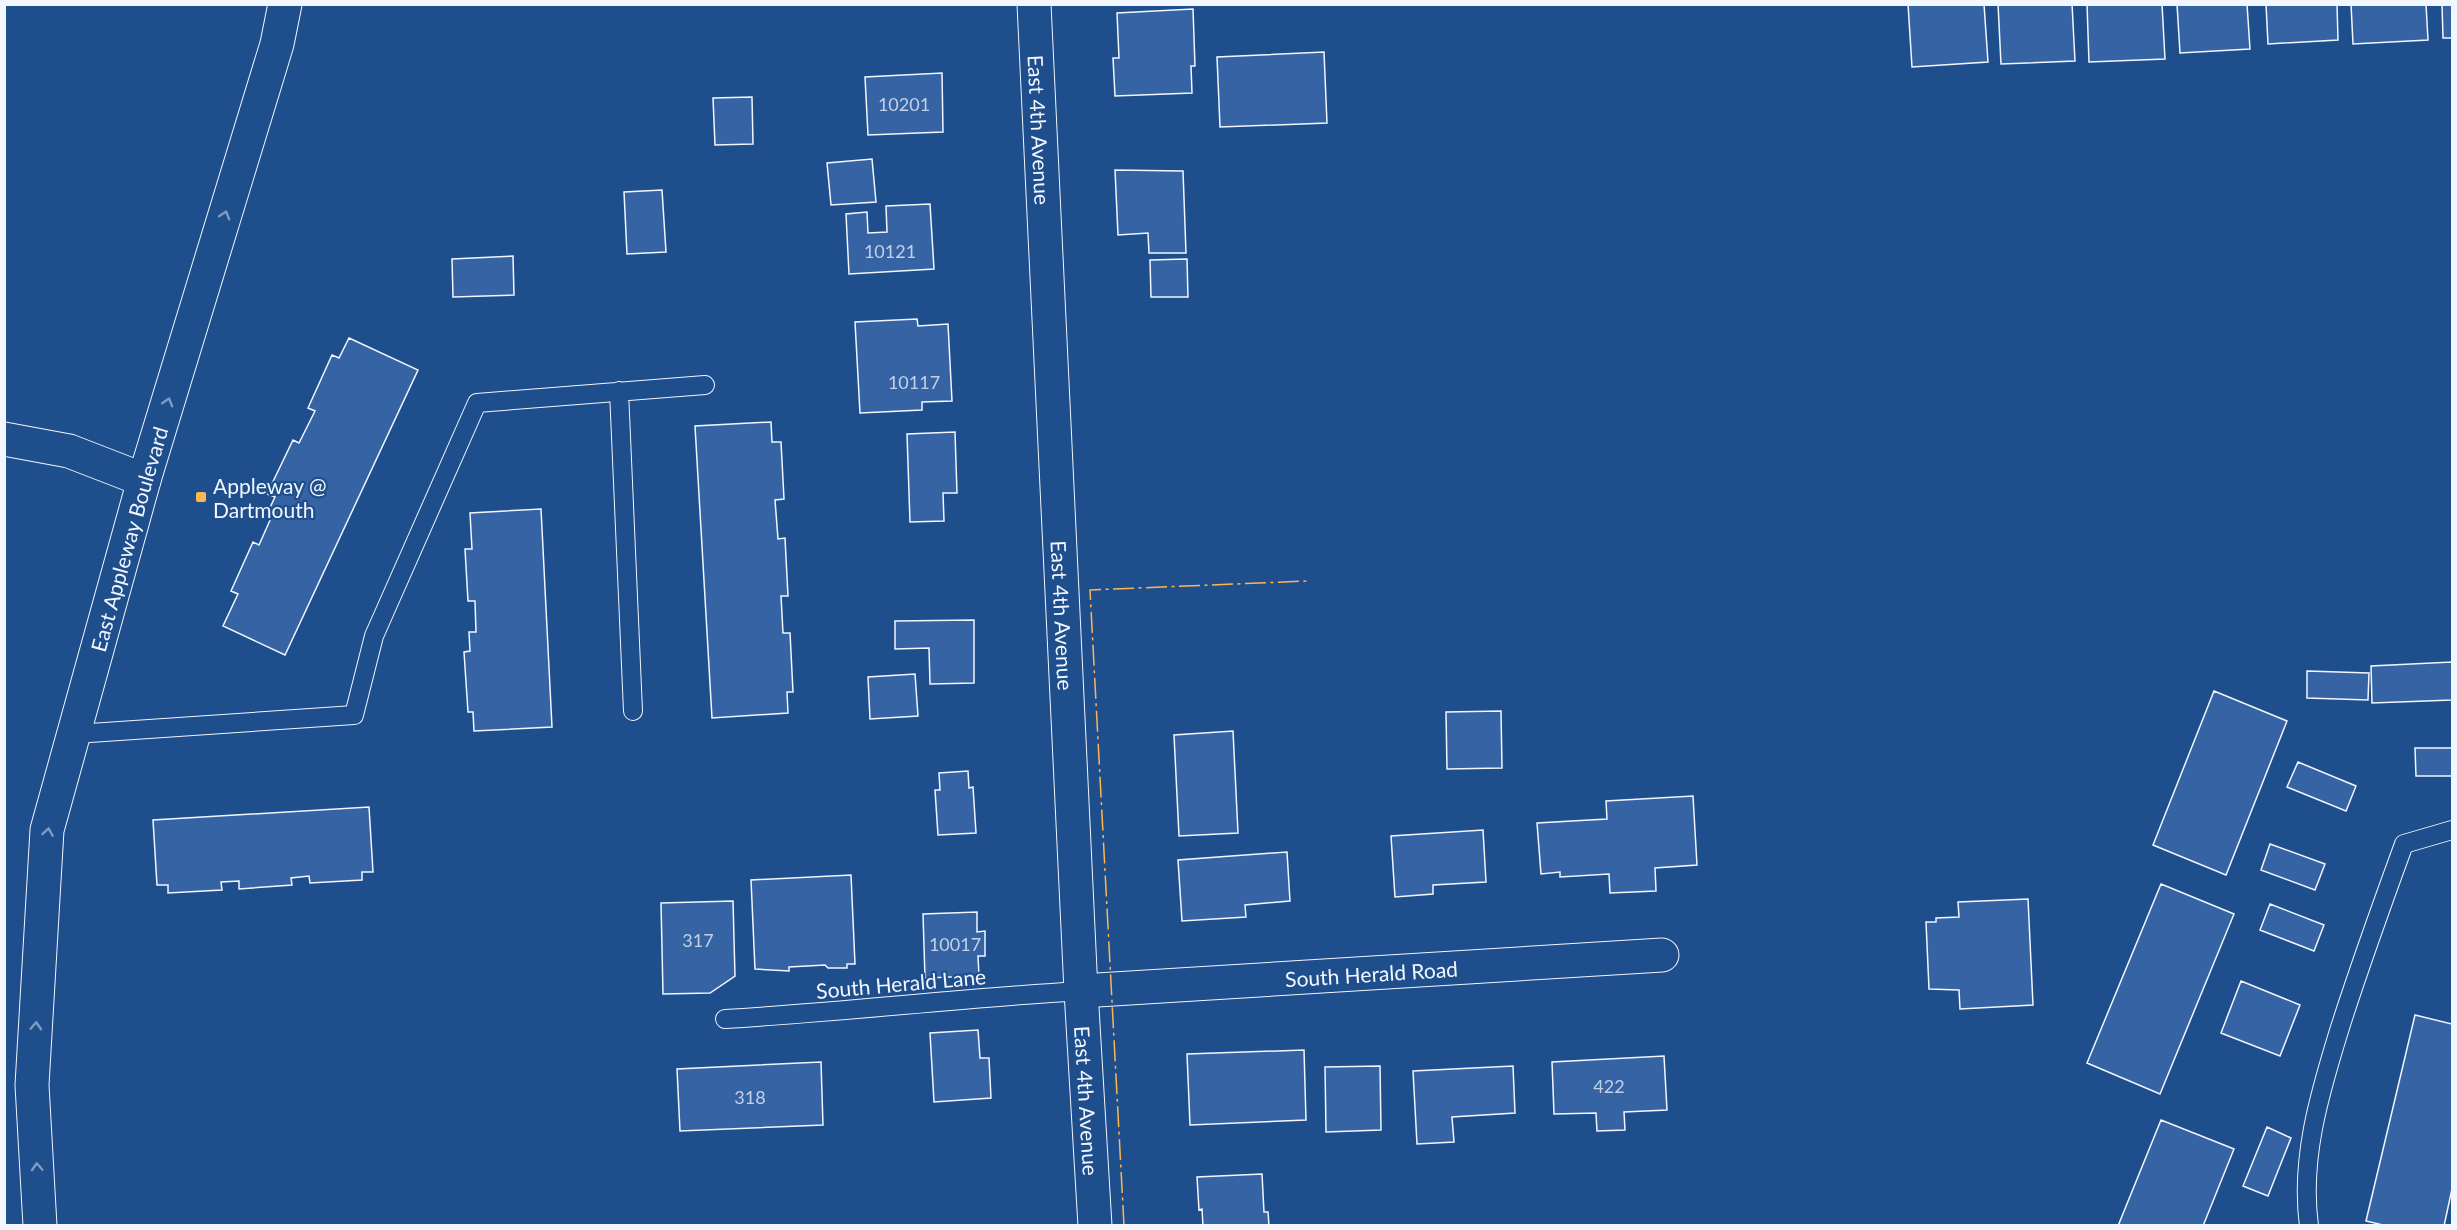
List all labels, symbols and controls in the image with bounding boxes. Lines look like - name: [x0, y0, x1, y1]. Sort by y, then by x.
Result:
- street label: East 4th Avenue: [1024, 54, 1056, 205]
- house number: 10201: [878, 93, 930, 115]
- one-way arrow: [218, 210, 230, 221]
- house number: 10121: [864, 240, 916, 262]
- house number: 10117: [888, 371, 940, 393]
- one-way arrow: [161, 397, 173, 408]
- street label: East Appleway Boulevard: [85, 423, 172, 654]
- place label: Appleway @ Dartmouth: [213, 473, 326, 522]
- marker: Appleway @ Dartmouth: [194, 490, 208, 504]
- street label: East 4th Avenue: [1047, 540, 1079, 691]
- one-way arrow: [41, 827, 53, 837]
- house number: 317: [682, 929, 714, 951]
- house number: 10017: [929, 933, 981, 955]
- street label: South Herald Road: [1284, 955, 1459, 991]
- street label: South Herald Lane: [815, 963, 987, 1003]
- one-way arrow: [29, 1022, 42, 1031]
- street label: East 4th Avenue: [1071, 1025, 1104, 1176]
- house number: 422: [1593, 1075, 1625, 1097]
- house number: 318: [734, 1086, 766, 1108]
- one-way arrow: [31, 1163, 44, 1172]

